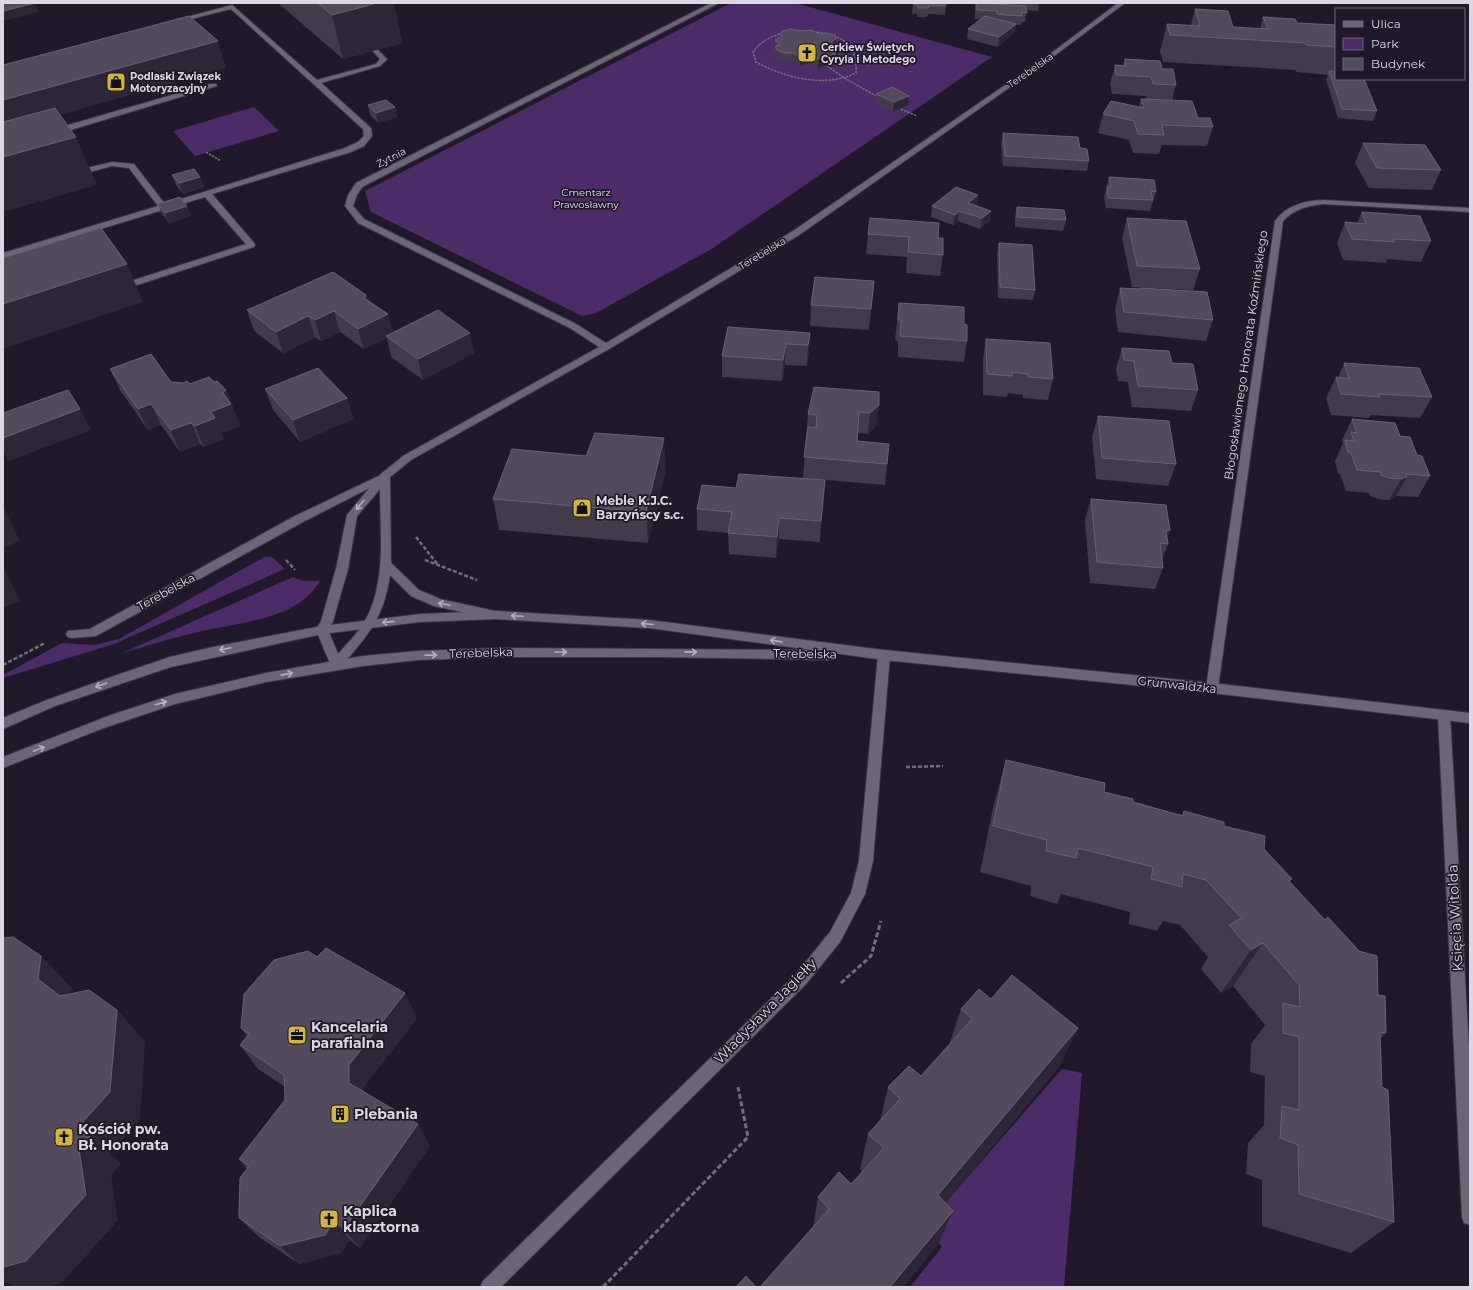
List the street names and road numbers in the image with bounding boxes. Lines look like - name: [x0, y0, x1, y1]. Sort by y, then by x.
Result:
- street label: Terebelska: [1005, 50, 1056, 91]
- street label: Żytnia: [374, 145, 408, 170]
- street label: Błogosławionego Honorata Koźmińskiego: [1221, 229, 1270, 481]
- street label: Terebelska: [736, 234, 788, 273]
- street label: Terebelska: [134, 569, 197, 614]
- street label: Terebelska: [449, 644, 513, 661]
- street label: Terebelska: [773, 645, 837, 662]
- street label: Grunwaldzka: [1137, 673, 1217, 696]
- street label: Księcia Witolda: [1443, 864, 1467, 972]
- street label: Władysława Jagiełły: [710, 954, 820, 1068]

